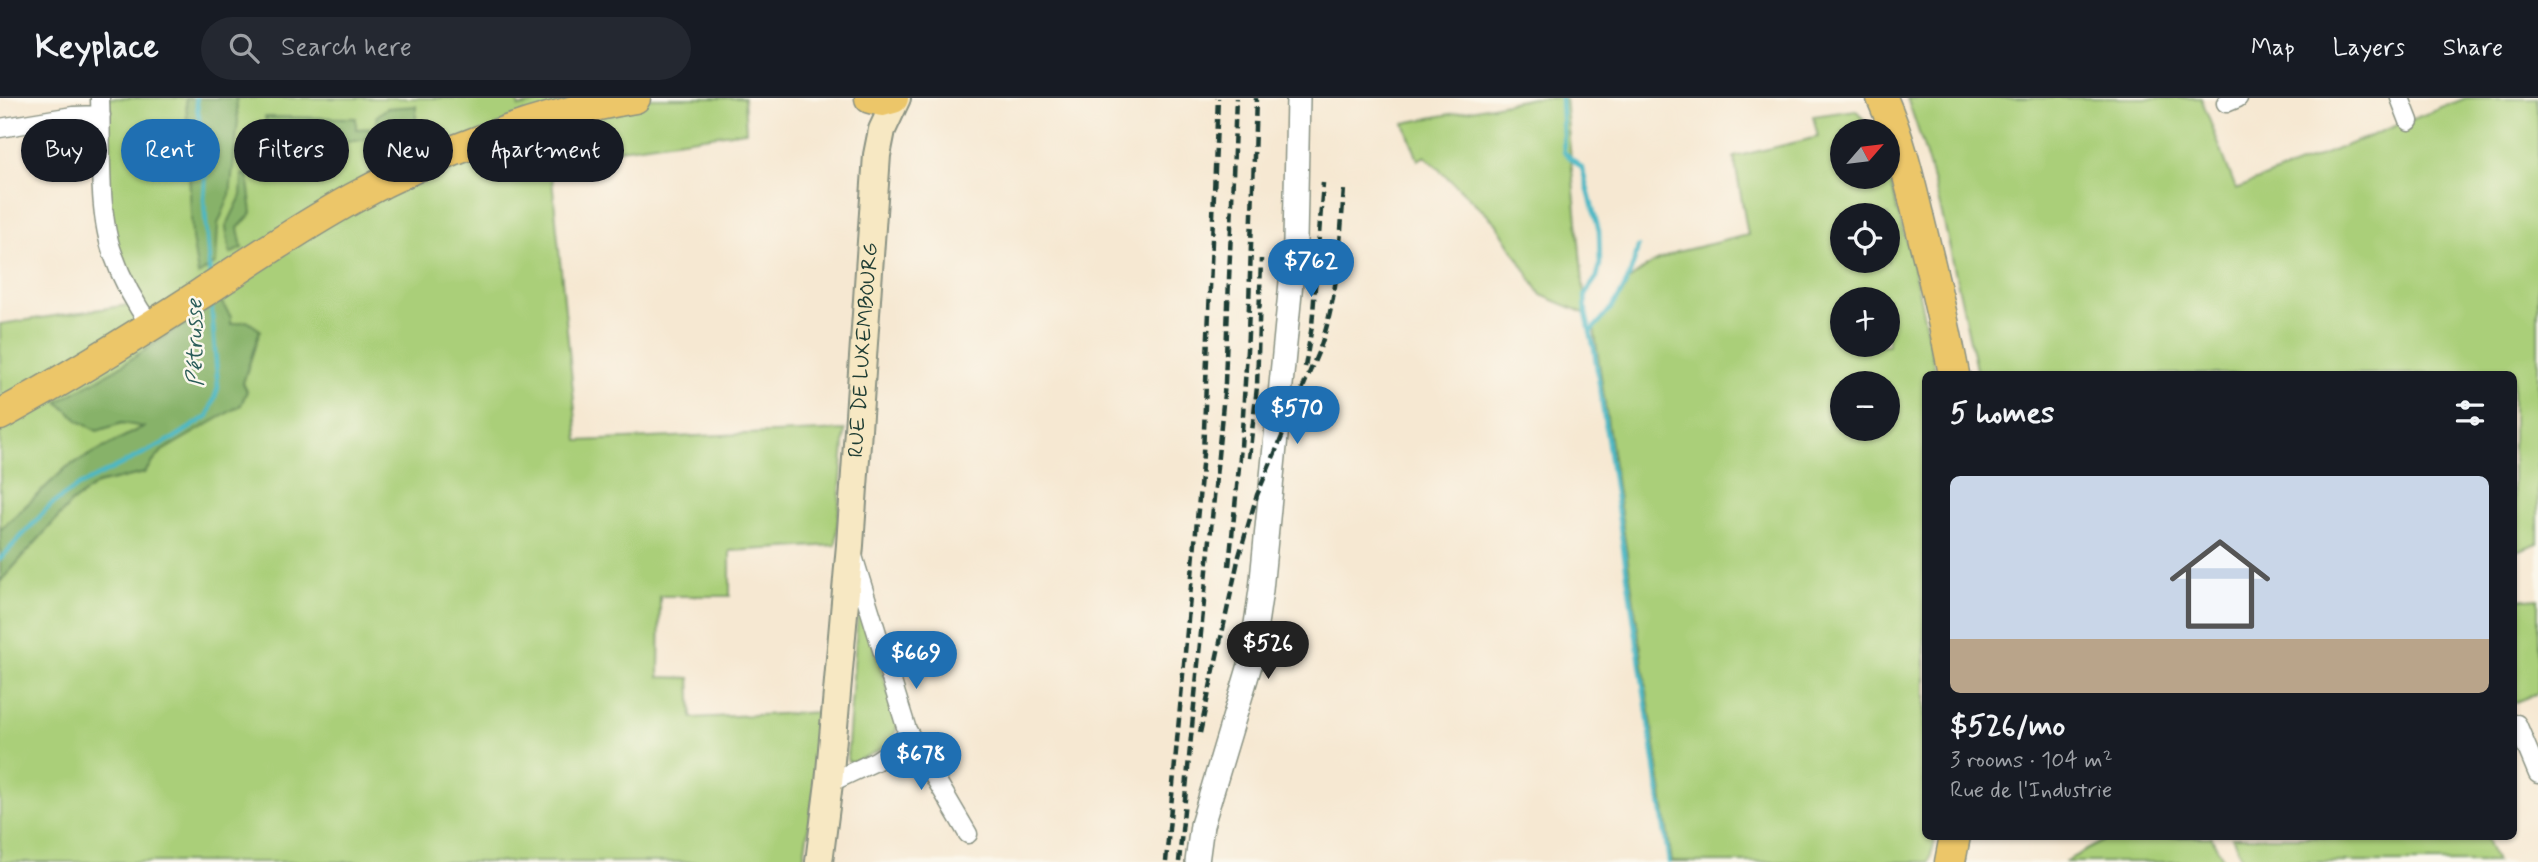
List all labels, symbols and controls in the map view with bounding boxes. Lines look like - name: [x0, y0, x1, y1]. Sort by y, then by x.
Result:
- search box: [201, 17, 691, 80]
- text: Keyplace: [35, 26, 159, 70]
- icon: search: [225, 29, 263, 67]
- text: Search here: [281, 31, 412, 65]
- text: Map: [2251, 33, 2295, 64]
- text: Layers: [2333, 33, 2405, 64]
- text: Share: [2443, 33, 2503, 64]
- chip: Buy: [21, 119, 107, 182]
- chip: Rent: [121, 119, 220, 182]
- chip: Filters: [234, 119, 349, 182]
- chip: New: [363, 119, 453, 182]
- chip: Apartment: [467, 119, 624, 182]
- north arrow: [1830, 119, 1900, 189]
- map controls: [1830, 119, 1900, 441]
- button: locate: [1830, 203, 1900, 273]
- pin: $762: [1270, 240, 1352, 299]
- street label: RUE DE LUXEMBOURG: [842, 241, 885, 459]
- text: $762: [1284, 247, 1338, 277]
- button: +: [1830, 287, 1900, 357]
- water label: Pétrusse: [180, 297, 212, 387]
- button: −: [1830, 371, 1900, 441]
- pin: $570: [1256, 386, 1338, 446]
- text: $570: [1271, 394, 1323, 424]
- text: 5 homes: [1950, 394, 2055, 433]
- icon: filters: [2451, 394, 2489, 432]
- icon: home: [2157, 521, 2283, 647]
- pin: $526: [1227, 622, 1309, 681]
- text: $526: [1243, 629, 1293, 659]
- pin: $669: [875, 632, 957, 691]
- text: $669: [891, 639, 941, 669]
- text: $526/mo: [1950, 707, 2065, 746]
- pin: $678: [880, 732, 962, 792]
- text: $678: [896, 740, 946, 770]
- text: 3 rooms · 104 m²: [1950, 746, 2113, 776]
- text: Rue de l'Industrie: [1950, 776, 2112, 806]

